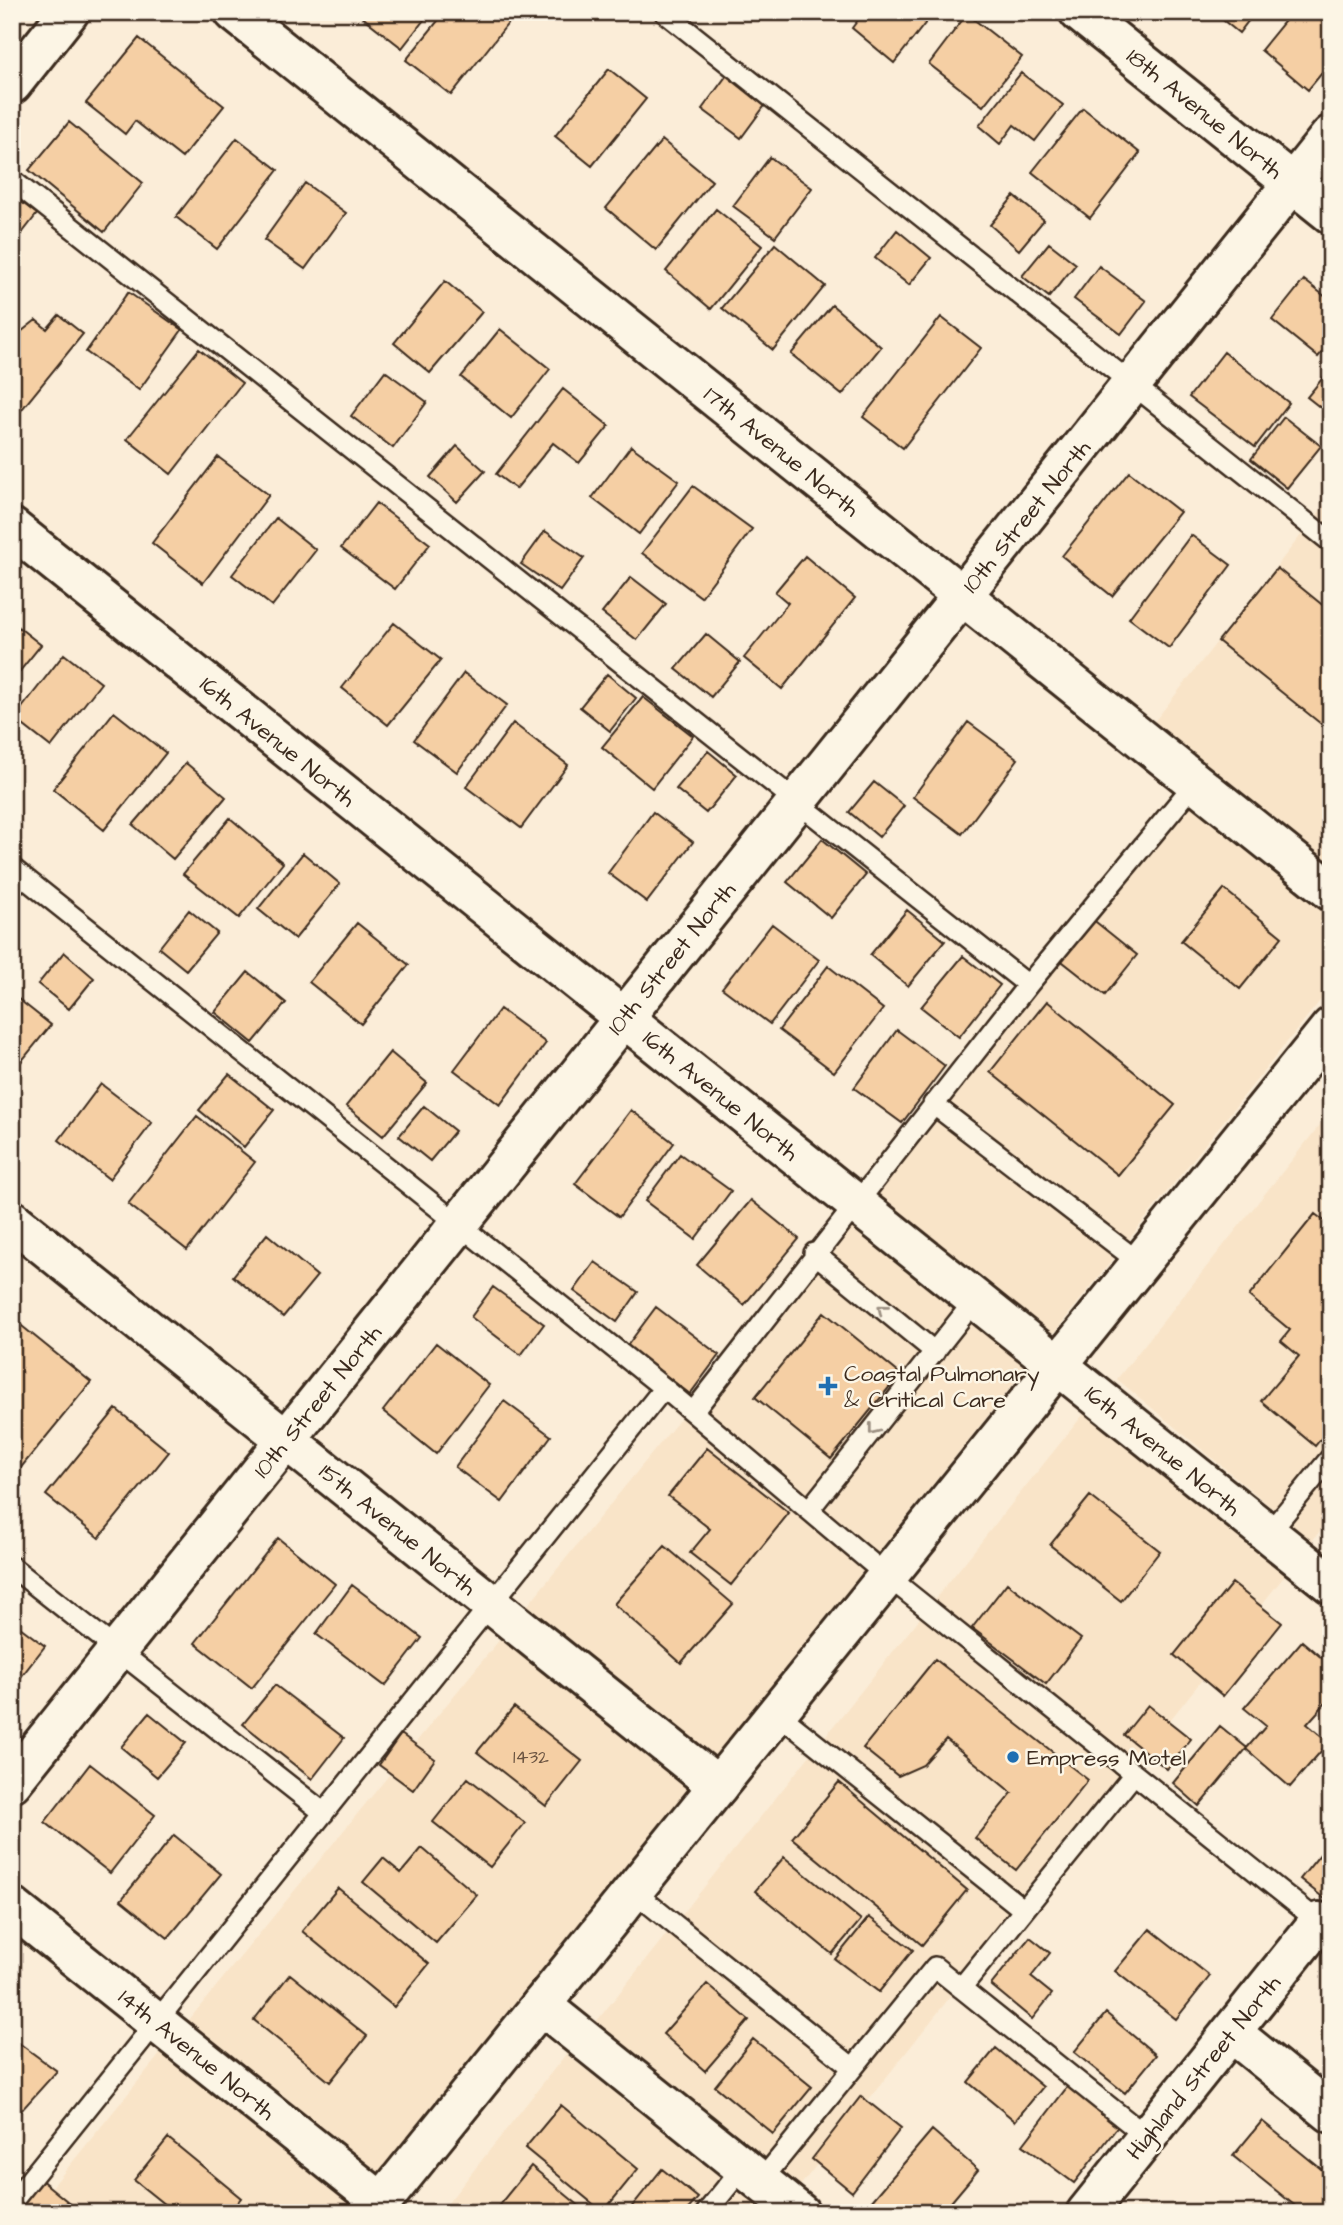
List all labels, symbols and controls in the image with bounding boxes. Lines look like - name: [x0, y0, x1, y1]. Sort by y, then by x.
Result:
- street label: 18th Avenue North: [1120, 41, 1290, 187]
- street label: 17th Avenue North: [697, 379, 866, 525]
- street label: 10th Street North: [955, 433, 1099, 600]
- street label: 16th Avenue North: [193, 669, 362, 815]
- street label: 10th Street North: [600, 875, 744, 1042]
- street label: 16th Avenue North: [636, 1023, 805, 1169]
- one-way arrow: [877, 1304, 889, 1317]
- street label: 10th Street North: [246, 1318, 390, 1485]
- place label: Coastal Pulmonary & Critical Care: [844, 1358, 1040, 1416]
- marker: Coastal Pulmonary & Critical Care: [818, 1376, 838, 1396]
- street label: 16th Avenue North: [1078, 1378, 1247, 1524]
- one-way arrow: [868, 1422, 881, 1434]
- street label: 15th Avenue North: [312, 1456, 483, 1604]
- place label: Empress Motel: [1027, 1742, 1186, 1774]
- house number: 1432: [513, 1744, 549, 1771]
- marker: Empress Motel: [1005, 1749, 1021, 1765]
- street label: Highland Street North: [1119, 1968, 1290, 2167]
- street label: 14th Avenue North: [111, 1982, 282, 2128]

